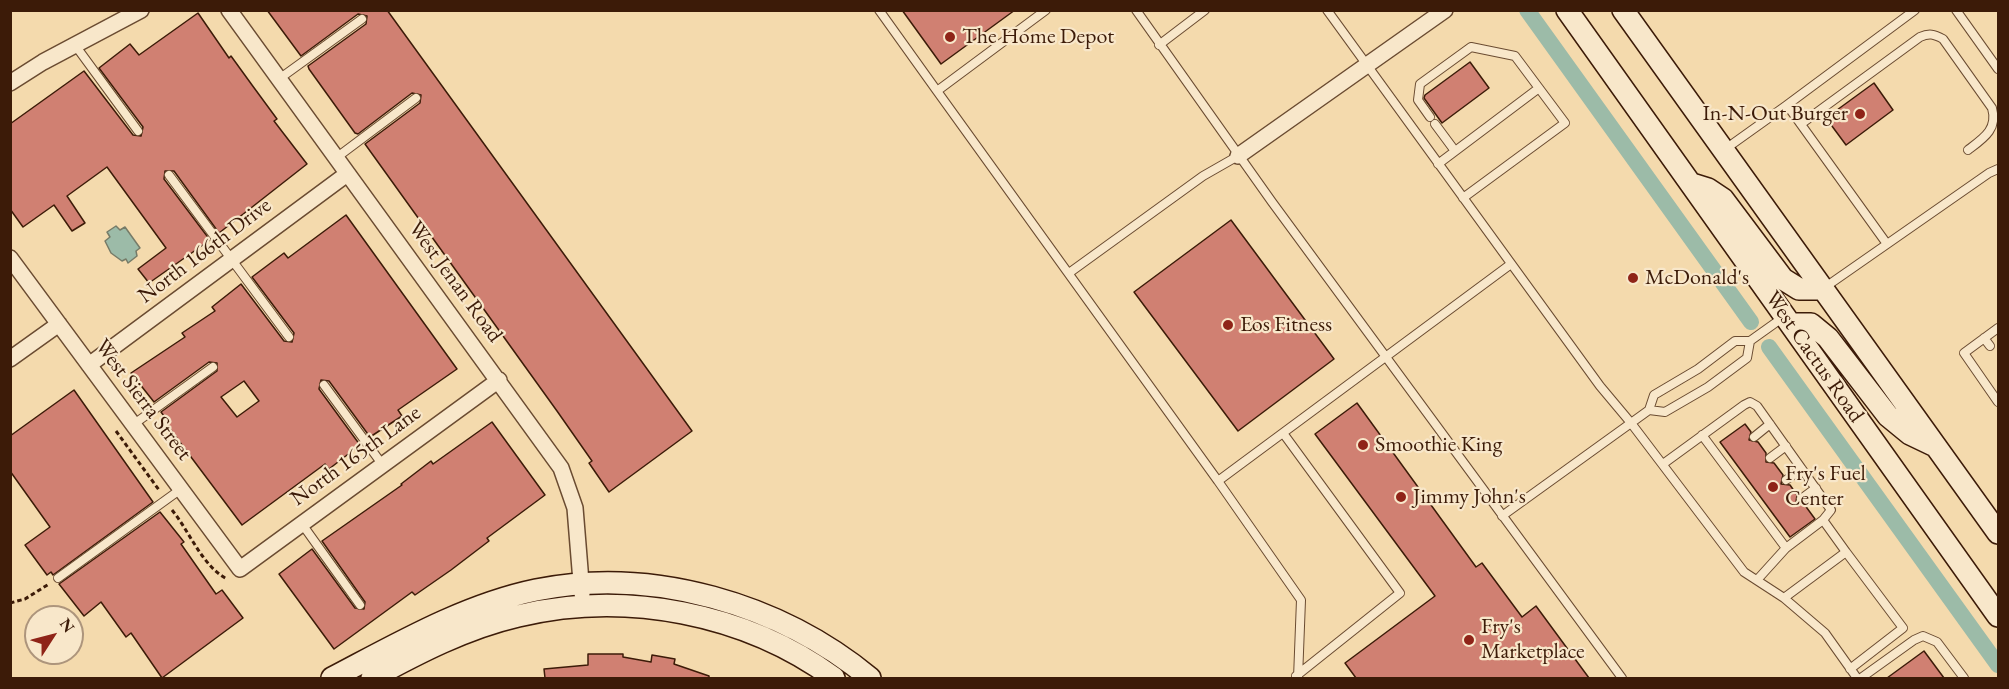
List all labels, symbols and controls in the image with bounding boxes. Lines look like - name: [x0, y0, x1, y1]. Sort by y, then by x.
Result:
- place label: The Home Depot: [962, 24, 1114, 50]
- marker: The Home Depot: [943, 30, 957, 44]
- place label: In-N-Out Burger: [1702, 101, 1848, 127]
- marker: In-N-Out Burger: [1853, 107, 1867, 121]
- street label: North 166th Drive: [133, 192, 277, 310]
- street label: West Jenan Road: [402, 216, 508, 348]
- place label: McDonald's: [1645, 265, 1749, 291]
- marker: McDonald's: [1626, 271, 1640, 285]
- street label: West Cactus Road: [1759, 286, 1869, 428]
- place label: Eos Fitness: [1240, 312, 1332, 338]
- marker: Eos Fitness: [1221, 318, 1235, 332]
- street label: West Sierra Street: [89, 334, 197, 466]
- street label: North 165th Lane: [286, 400, 426, 512]
- place label: Smoothie King: [1375, 432, 1502, 458]
- marker: Smoothie King: [1356, 438, 1370, 452]
- place label: Fry's Fuel Center: [1785, 461, 1866, 512]
- marker: Fry's Fuel Center: [1766, 480, 1780, 494]
- place label: Jimmy John's: [1413, 484, 1526, 510]
- marker: Jimmy John's: [1394, 490, 1408, 504]
- north arrow: [24, 605, 84, 665]
- text: N: [55, 614, 80, 637]
- place label: Fry's Marketplace: [1481, 614, 1585, 666]
- marker: Fry's Marketplace: [1462, 633, 1476, 647]

